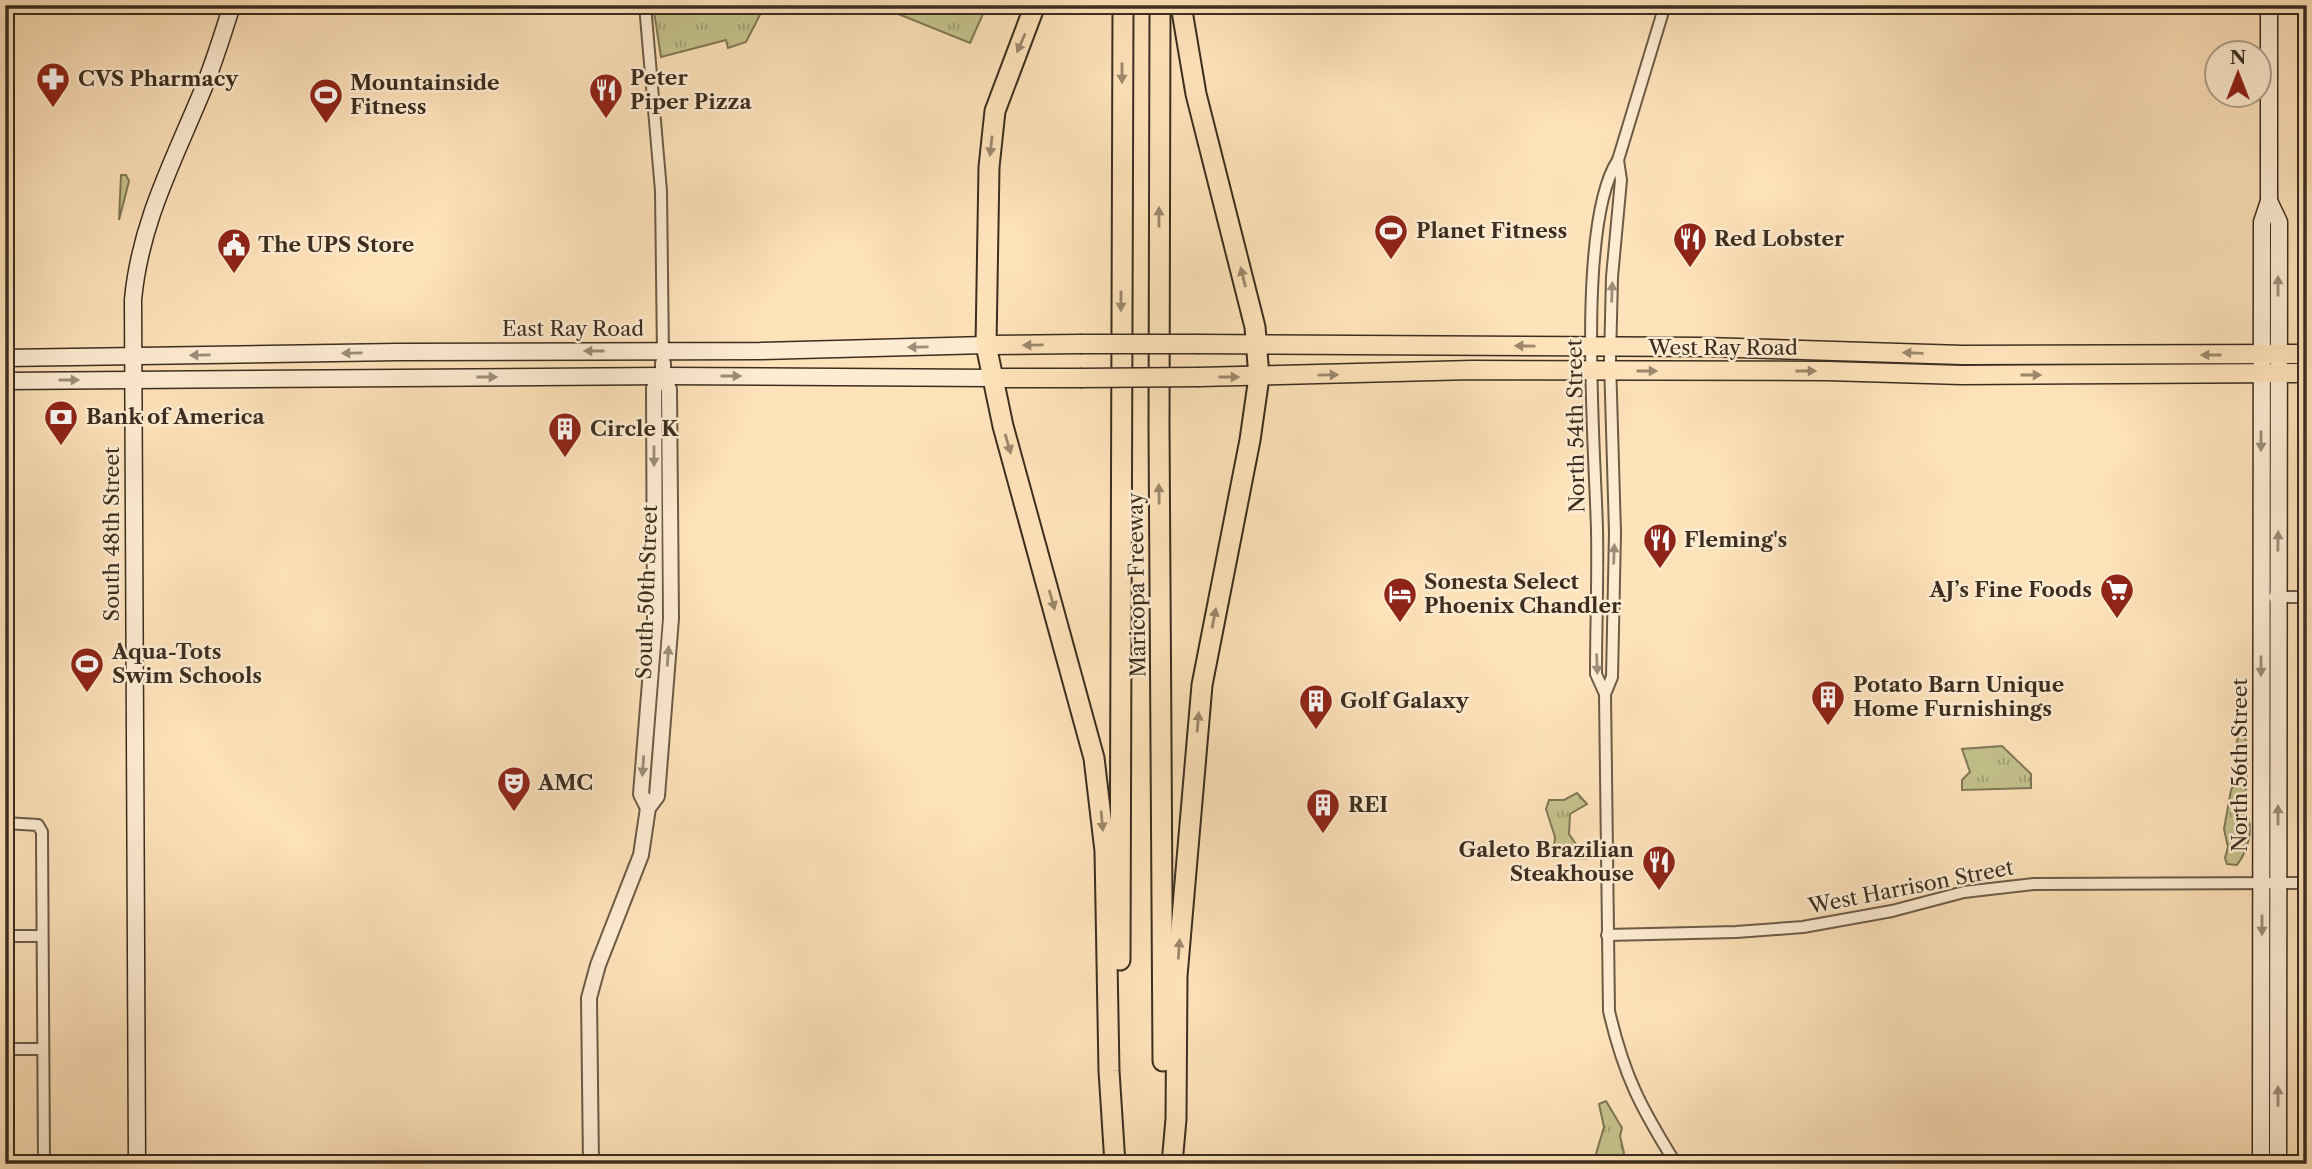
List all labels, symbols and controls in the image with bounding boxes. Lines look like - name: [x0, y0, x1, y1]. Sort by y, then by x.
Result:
- one-way arrow: [1015, 33, 1027, 53]
- north arrow: [2204, 38, 2274, 108]
- text: N: [2230, 46, 2246, 69]
- pharmacy icon: CVS Pharmacy: [34, 60, 72, 109]
- one-way arrow: [1117, 63, 1128, 85]
- place label: Peter Piper Pizza: [630, 65, 752, 114]
- place label: CVS Pharmacy: [78, 66, 239, 91]
- place label: Mountainside Fitness: [350, 70, 500, 119]
- restaurant icon: Peter Piper Pizza: [587, 71, 625, 120]
- sports icon: Mountainside Fitness: [307, 76, 345, 125]
- one-way arrow: [985, 136, 996, 158]
- one-way arrow: [1153, 206, 1165, 228]
- sports icon: Planet Fitness: [1372, 212, 1410, 261]
- place label: Planet Fitness: [1416, 218, 1567, 243]
- restaurant icon: Red Lobster: [1671, 220, 1709, 269]
- public building icon: The UPS Store: [215, 226, 253, 275]
- place label: Red Lobster: [1714, 226, 1845, 251]
- place label: The UPS Store: [258, 232, 414, 257]
- one-way arrow: [1237, 266, 1247, 287]
- one-way arrow: [2272, 275, 2284, 297]
- one-way arrow: [1606, 280, 1618, 302]
- one-way arrow: [1115, 290, 1127, 312]
- street label: East Ray Road: [502, 316, 644, 341]
- street label: West Ray Road: [1647, 335, 1798, 360]
- street label: North 54th Street: [1561, 338, 1590, 513]
- one-way arrow: [1022, 339, 1044, 351]
- one-way arrow: [907, 341, 929, 352]
- one-way arrow: [1513, 341, 1535, 352]
- one-way arrow: [583, 345, 605, 357]
- one-way arrow: [340, 347, 362, 359]
- one-way arrow: [1902, 348, 1924, 359]
- one-way arrow: [2200, 349, 2222, 361]
- one-way arrow: [189, 350, 211, 361]
- one-way arrow: [1637, 365, 1659, 377]
- one-way arrow: [1795, 365, 1817, 377]
- one-way arrow: [1317, 369, 1339, 381]
- one-way arrow: [2020, 369, 2042, 381]
- one-way arrow: [720, 370, 742, 382]
- one-way arrow: [476, 371, 498, 383]
- one-way arrow: [1218, 371, 1240, 383]
- one-way arrow: [58, 374, 80, 386]
- bank icon: Bank of America: [42, 398, 80, 447]
- place label: Bank of America: [86, 404, 265, 429]
- building icon: Circle K: [546, 410, 584, 459]
- place label: Circle K: [590, 416, 679, 441]
- one-way arrow: [2255, 431, 2267, 453]
- one-way arrow: [1003, 434, 1013, 455]
- one-way arrow: [648, 445, 660, 467]
- street label: South 48th Street: [99, 446, 124, 621]
- one-way arrow: [1154, 482, 1165, 504]
- street label: Maricopa Freeway: [1122, 492, 1151, 678]
- street label: South 50th Street: [631, 504, 662, 680]
- restaurant icon: Fleming's: [1641, 521, 1679, 570]
- place label: Fleming's: [1684, 527, 1787, 552]
- one-way arrow: [2272, 529, 2284, 551]
- one-way arrow: [1608, 543, 1619, 565]
- place label: Sonesta Select Phoenix Chandler: [1424, 569, 1622, 618]
- supermarket icon: AJ’s Fine Foods: [2098, 571, 2136, 620]
- hotel icon: Sonesta Select Phoenix Chandler: [1381, 575, 1419, 624]
- place label: AJ’s Fine Foods: [1929, 577, 2092, 602]
- one-way arrow: [1047, 589, 1058, 611]
- one-way arrow: [1209, 607, 1220, 629]
- place label: Aqua-Tots Swim Schools: [111, 639, 262, 688]
- sports icon: Aqua-Tots Swim Schools: [68, 645, 106, 694]
- one-way arrow: [663, 645, 674, 667]
- one-way arrow: [1591, 653, 1602, 675]
- one-way arrow: [2255, 655, 2267, 677]
- place label: Potato Barn Unique Home Furnishings: [1853, 672, 2064, 721]
- street label: North 56th Street: [2227, 677, 2252, 852]
- building icon: Potato Barn Unique Home Furnishings: [1809, 678, 1847, 727]
- building icon: Golf Galaxy: [1297, 682, 1335, 731]
- place label: Golf Galaxy: [1340, 688, 1470, 713]
- one-way arrow: [1193, 711, 1204, 733]
- one-way arrow: [637, 755, 648, 777]
- theatre icon: AMC: [495, 764, 533, 813]
- place label: AMC: [537, 770, 593, 795]
- building icon: REI: [1304, 786, 1342, 835]
- place label: REI: [1348, 792, 1388, 817]
- one-way arrow: [2272, 804, 2284, 826]
- one-way arrow: [1097, 811, 1108, 833]
- place label: Galeto Brazilian Steakhouse: [1458, 837, 1635, 886]
- restaurant icon: Galeto Brazilian Steakhouse: [1640, 843, 1678, 892]
- street label: West Harrison Street: [1805, 854, 2016, 919]
- one-way arrow: [2256, 914, 2267, 936]
- one-way arrow: [1174, 938, 1185, 960]
- one-way arrow: [2272, 1084, 2284, 1106]

